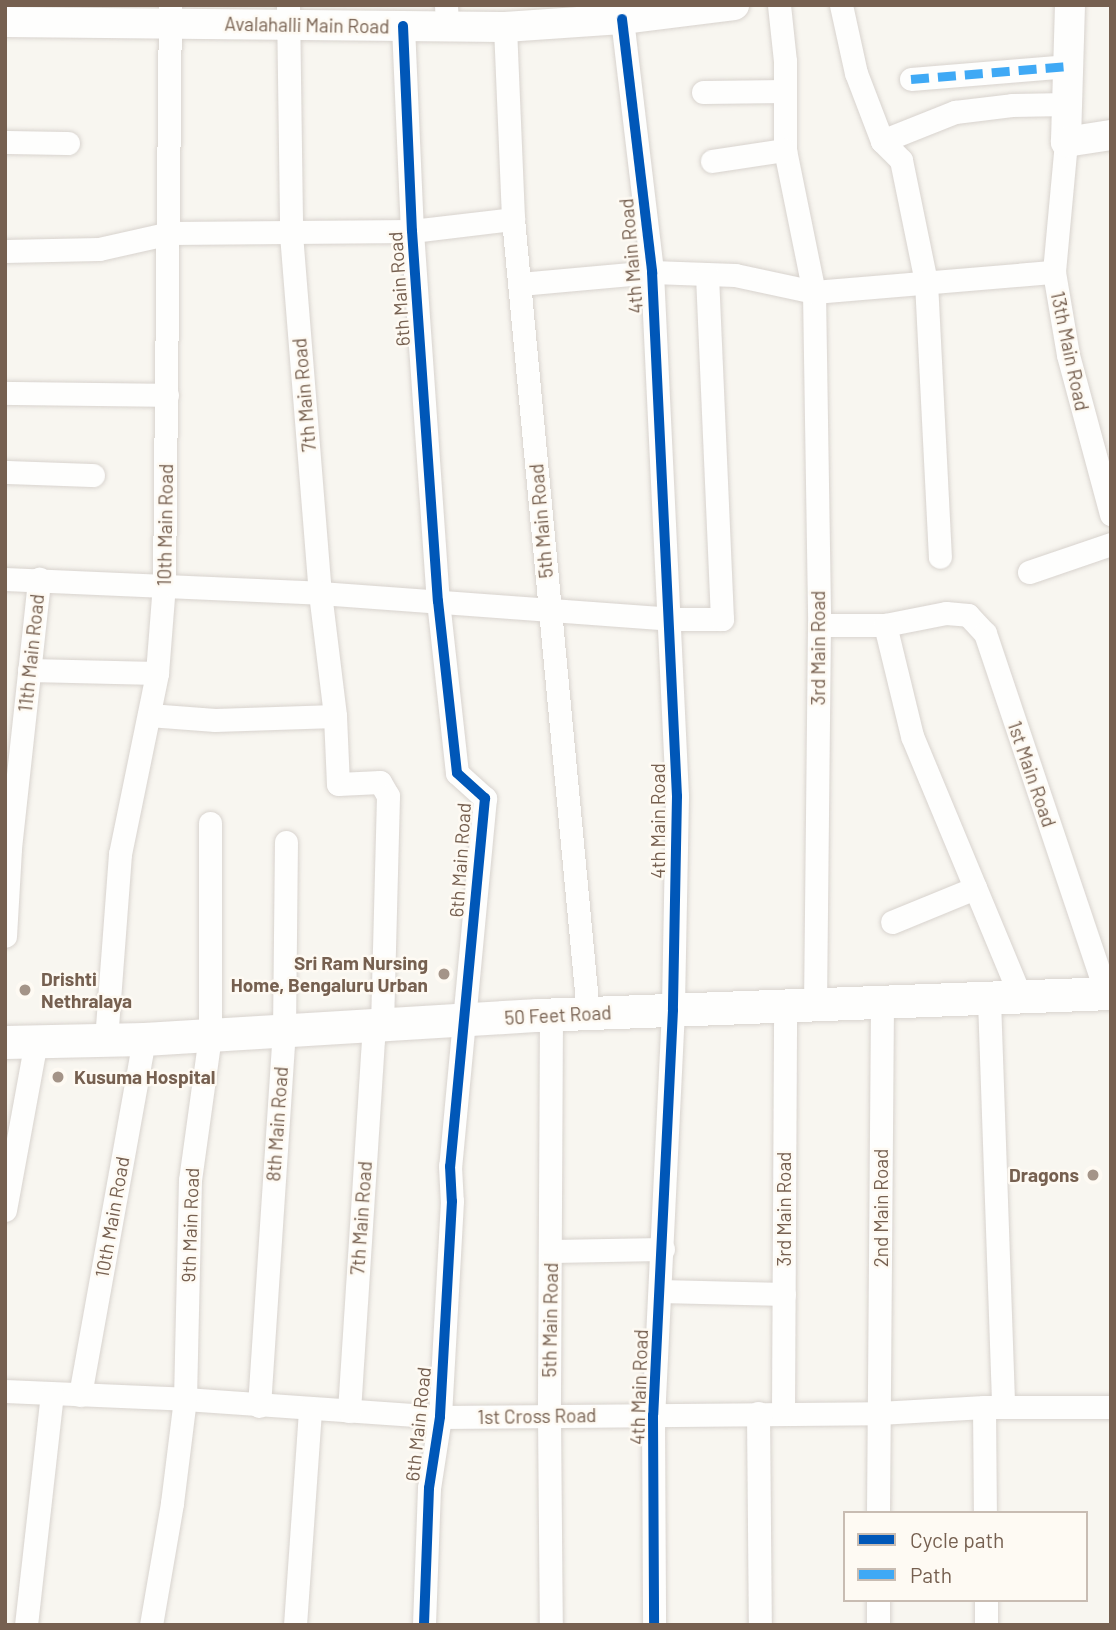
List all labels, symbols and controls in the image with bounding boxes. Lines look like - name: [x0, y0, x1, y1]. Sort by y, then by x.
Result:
- street label: Avalahalli Main Road: [224, 12, 390, 38]
- street label: 4th Main Road: [615, 197, 647, 315]
- street label: 6th Main Road: [384, 231, 414, 347]
- street label: 13th Main Road: [1046, 289, 1094, 413]
- street label: 7th Main Road: [288, 337, 320, 453]
- street label: 5th Main Road: [525, 463, 557, 579]
- street label: 10th Main Road: [153, 464, 177, 586]
- street label: 3rd Main Road: [807, 591, 829, 705]
- street label: 11th Main Road: [13, 593, 49, 713]
- street label: 1st Main Road: [1003, 718, 1061, 830]
- street label: 4th Main Road: [647, 763, 669, 879]
- street label: 6th Main Road: [445, 802, 475, 918]
- place label: Sri Ram Nursing Home, Bengaluru Urban: [231, 952, 428, 996]
- marker: Sri Ram Nursing Home, Bengaluru Urban: [434, 964, 454, 984]
- place label: Drishti Nethralaya: [41, 968, 132, 1012]
- marker: Drishti Nethralaya: [15, 980, 35, 1000]
- street label: 50 Feet Road: [504, 1001, 612, 1029]
- place label: Kusuma Hospital: [74, 1066, 215, 1088]
- street label: 8th Main Road: [262, 1066, 292, 1182]
- marker: Kusuma Hospital: [48, 1067, 68, 1087]
- street label: 2nd Main Road: [870, 1149, 892, 1267]
- street label: 3rd Main Road: [773, 1152, 795, 1266]
- street label: 10th Main Road: [90, 1155, 134, 1279]
- street label: 7th Main Road: [346, 1160, 376, 1276]
- place label: Dragons: [1009, 1164, 1079, 1186]
- street label: 9th Main Road: [177, 1167, 203, 1283]
- marker: Dragons: [1085, 1167, 1101, 1183]
- street label: 5th Main Road: [538, 1262, 562, 1378]
- street label: 4th Main Road: [626, 1329, 652, 1445]
- street label: 6th Main Road: [401, 1366, 435, 1482]
- street label: 1st Cross Road: [477, 1404, 597, 1428]
- legend: [843, 1511, 1088, 1602]
- text: Cycle path: [910, 1527, 1004, 1552]
- text: Path: [910, 1562, 952, 1587]

